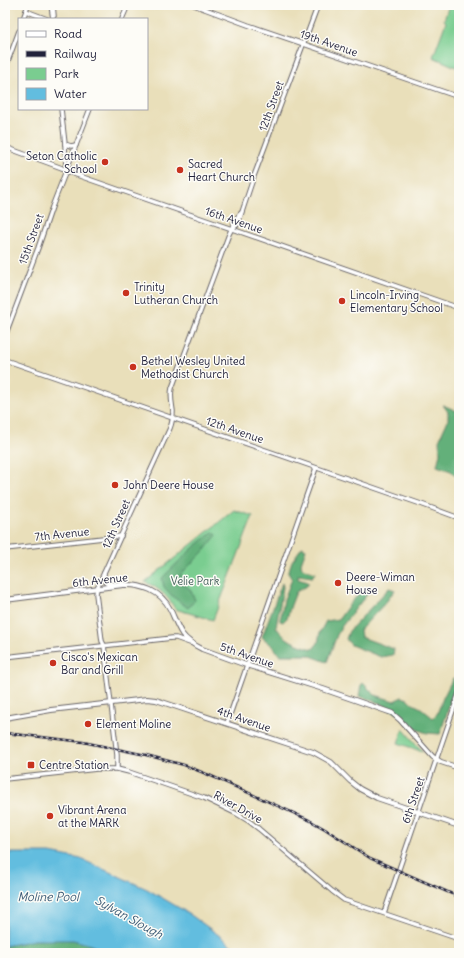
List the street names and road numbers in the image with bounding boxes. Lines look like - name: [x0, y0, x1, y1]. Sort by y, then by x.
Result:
- street label: 19th Avenue: [298, 27, 360, 59]
- street label: 12th Street: [255, 79, 287, 133]
- street label: 16th Avenue: [203, 204, 265, 236]
- street label: 15th Street: [15, 212, 47, 266]
- street label: 12th Avenue: [204, 414, 266, 446]
- street label: 12th Street: [99, 497, 133, 551]
- street label: 7th Avenue: [34, 524, 90, 544]
- street label: 6th Avenue: [71, 570, 129, 590]
- street label: 5th Avenue: [218, 639, 276, 671]
- street label: 4th Avenue: [215, 703, 273, 735]
- street label: 6th Street: [399, 775, 428, 825]
- street label: River Drive: [211, 788, 265, 826]

